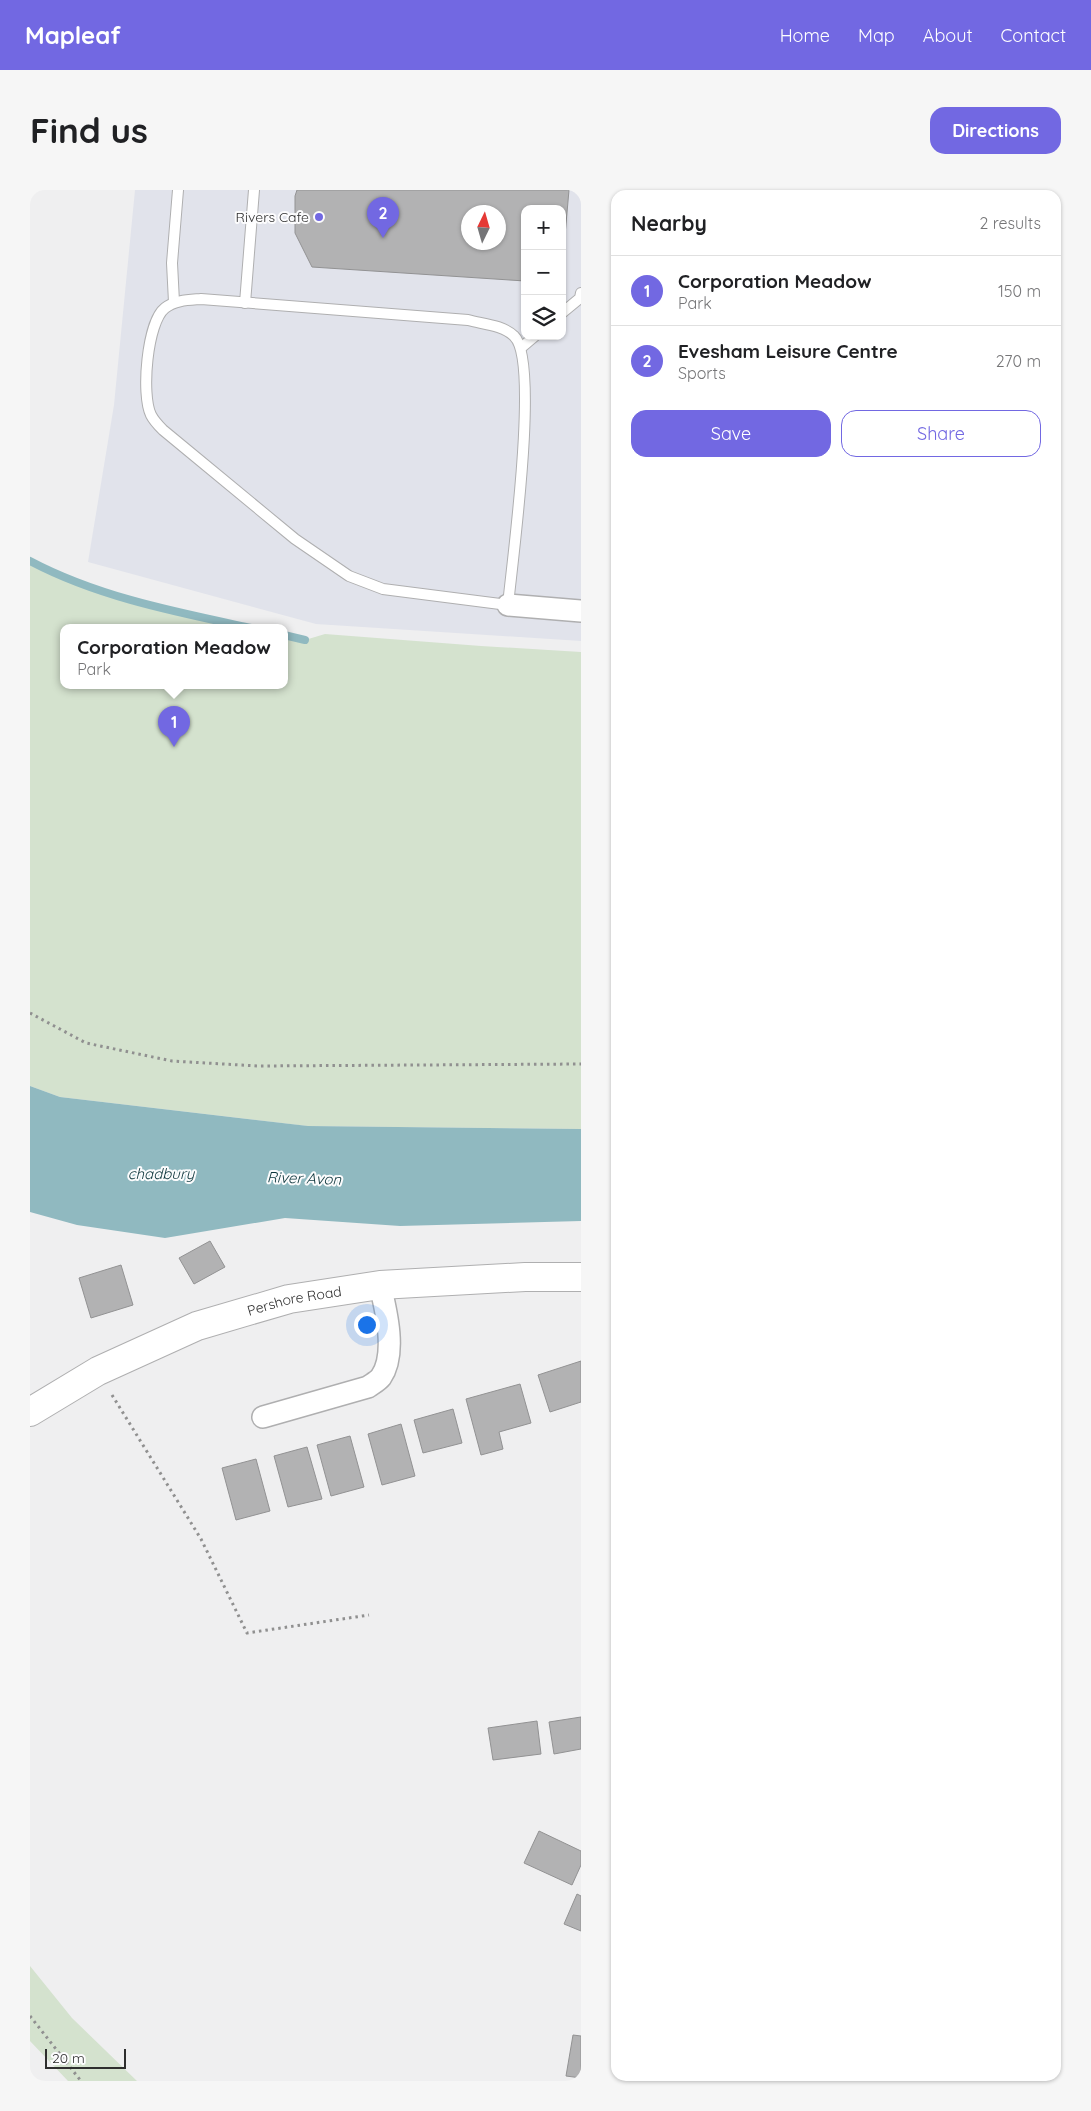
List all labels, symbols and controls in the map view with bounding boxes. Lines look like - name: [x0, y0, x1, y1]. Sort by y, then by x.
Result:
- text: Mapleaf: [25, 20, 121, 50]
- text: Home: [780, 24, 830, 47]
- text: Map: [858, 24, 895, 47]
- text: About: [923, 24, 973, 47]
- text: Contact: [1001, 24, 1066, 47]
- button: Directions: [930, 107, 1061, 154]
- text: Find us: [30, 108, 148, 152]
- pin: 2: [367, 197, 399, 238]
- north arrow: [461, 205, 506, 250]
- map controls: [521, 205, 566, 340]
- button: +: [521, 205, 566, 250]
- place label: Rivers Cafe: [236, 208, 309, 226]
- text: Nearby: [631, 210, 707, 236]
- marker: Rivers Cafe: [313, 211, 325, 223]
- text: 2 results: [979, 213, 1041, 233]
- button: −: [521, 250, 566, 295]
- text: Corporation Meadow: [678, 269, 872, 293]
- text: 1: [644, 281, 650, 301]
- text: 150 m: [998, 281, 1041, 301]
- text: Park: [678, 293, 712, 313]
- button: layers: [521, 295, 566, 340]
- text: Evesham Leisure Centre: [678, 339, 898, 363]
- text: 2: [642, 351, 652, 371]
- text: 270 m: [996, 351, 1041, 371]
- text: Sports: [678, 363, 726, 383]
- button: Save: [631, 410, 831, 457]
- button: Share: [841, 410, 1041, 457]
- popup: [60, 624, 288, 689]
- text: Corporation Meadow: [77, 635, 271, 659]
- text: Park: [77, 659, 111, 679]
- pin: 1: [158, 706, 190, 747]
- water label: chadbury: [128, 1164, 196, 1183]
- water label: River Avon: [267, 1167, 342, 1189]
- street label: Pershore Road: [245, 1282, 343, 1320]
- your location: [354, 1312, 380, 1338]
- scale bar: [45, 2046, 126, 2069]
- text: 20 m: [52, 2049, 85, 2067]

